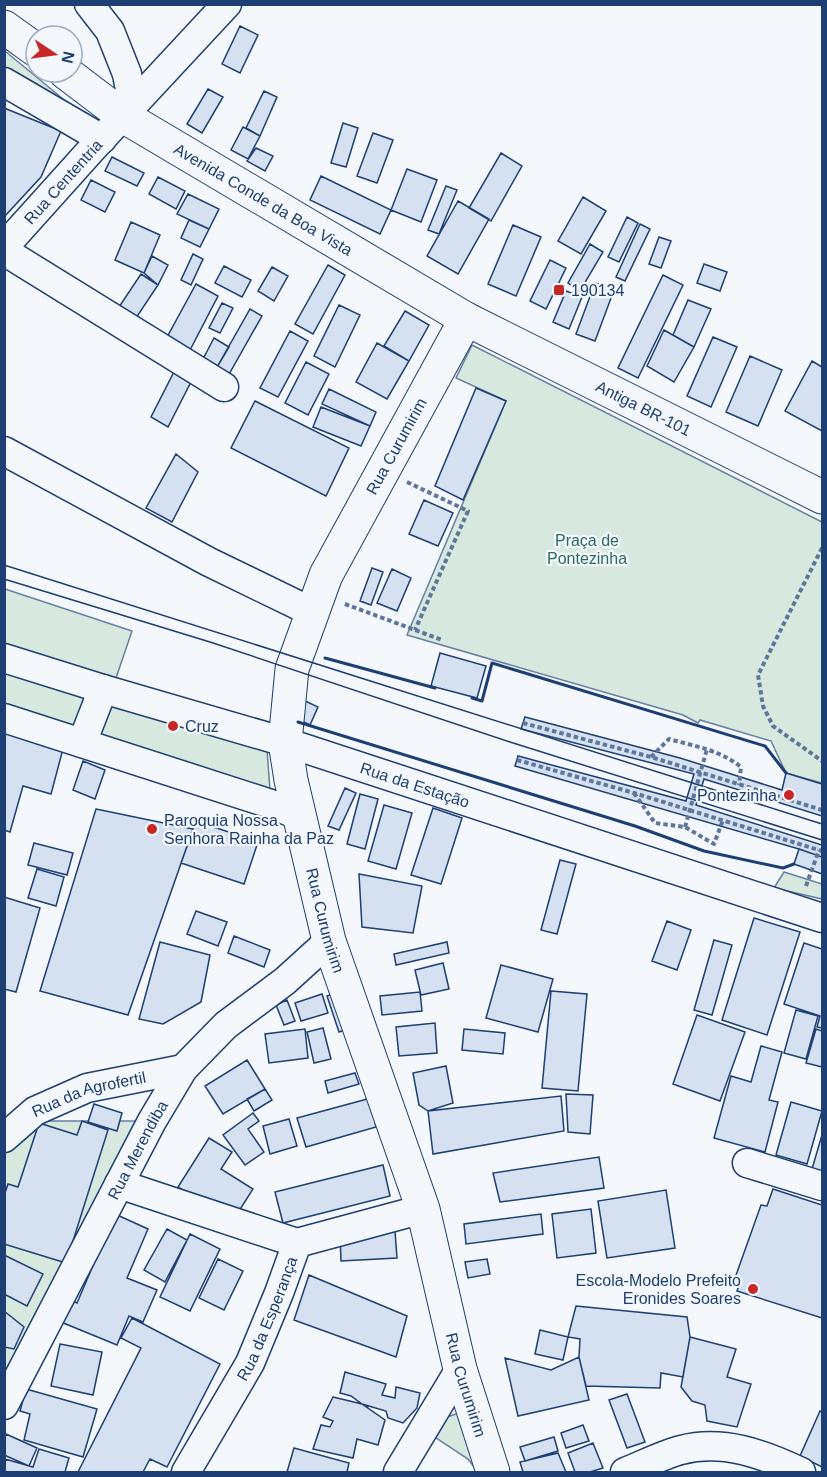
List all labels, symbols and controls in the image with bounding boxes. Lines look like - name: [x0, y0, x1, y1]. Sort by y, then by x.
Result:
- north arrow: [24, 24, 84, 84]
- text: N: [59, 50, 78, 65]
- street label: Rua Cententria: [21, 136, 106, 228]
- street label: Avenida Conde da Boa Vista: [171, 140, 355, 259]
- place label: 190134: [571, 282, 624, 299]
- marker: 190134: [552, 283, 566, 297]
- street label: Antiga BR-101: [593, 377, 694, 439]
- street label: Rua Curumirim: [363, 395, 430, 497]
- park label: Praça de Pontezinha: [547, 532, 627, 567]
- place label: Cruz: [185, 718, 219, 735]
- marker: Cruz: [166, 719, 180, 733]
- street label: Rua da Estação: [358, 759, 472, 811]
- place label: Pontezinha: [697, 787, 777, 804]
- marker: Pontezinha: [782, 788, 796, 802]
- place label: Paroquia Nossa Senhora Rainha da Paz: [164, 812, 334, 847]
- marker: Paroquia Nossa Senhora Rainha da Paz: [145, 822, 159, 836]
- street label: Rua Curumirim: [303, 866, 347, 975]
- street label: Rua da Agrofertil: [29, 1069, 147, 1120]
- street label: Rua Merendiba: [105, 1098, 171, 1202]
- street label: Rua da Esperança: [234, 1254, 300, 1384]
- place label: Escola-Modelo Prefeito Eronides Soares: [576, 1272, 741, 1307]
- marker: Escola-Modelo Prefeito Eronides Soares: [746, 1282, 760, 1296]
- street label: Rua Curumirim: [443, 1331, 489, 1439]

